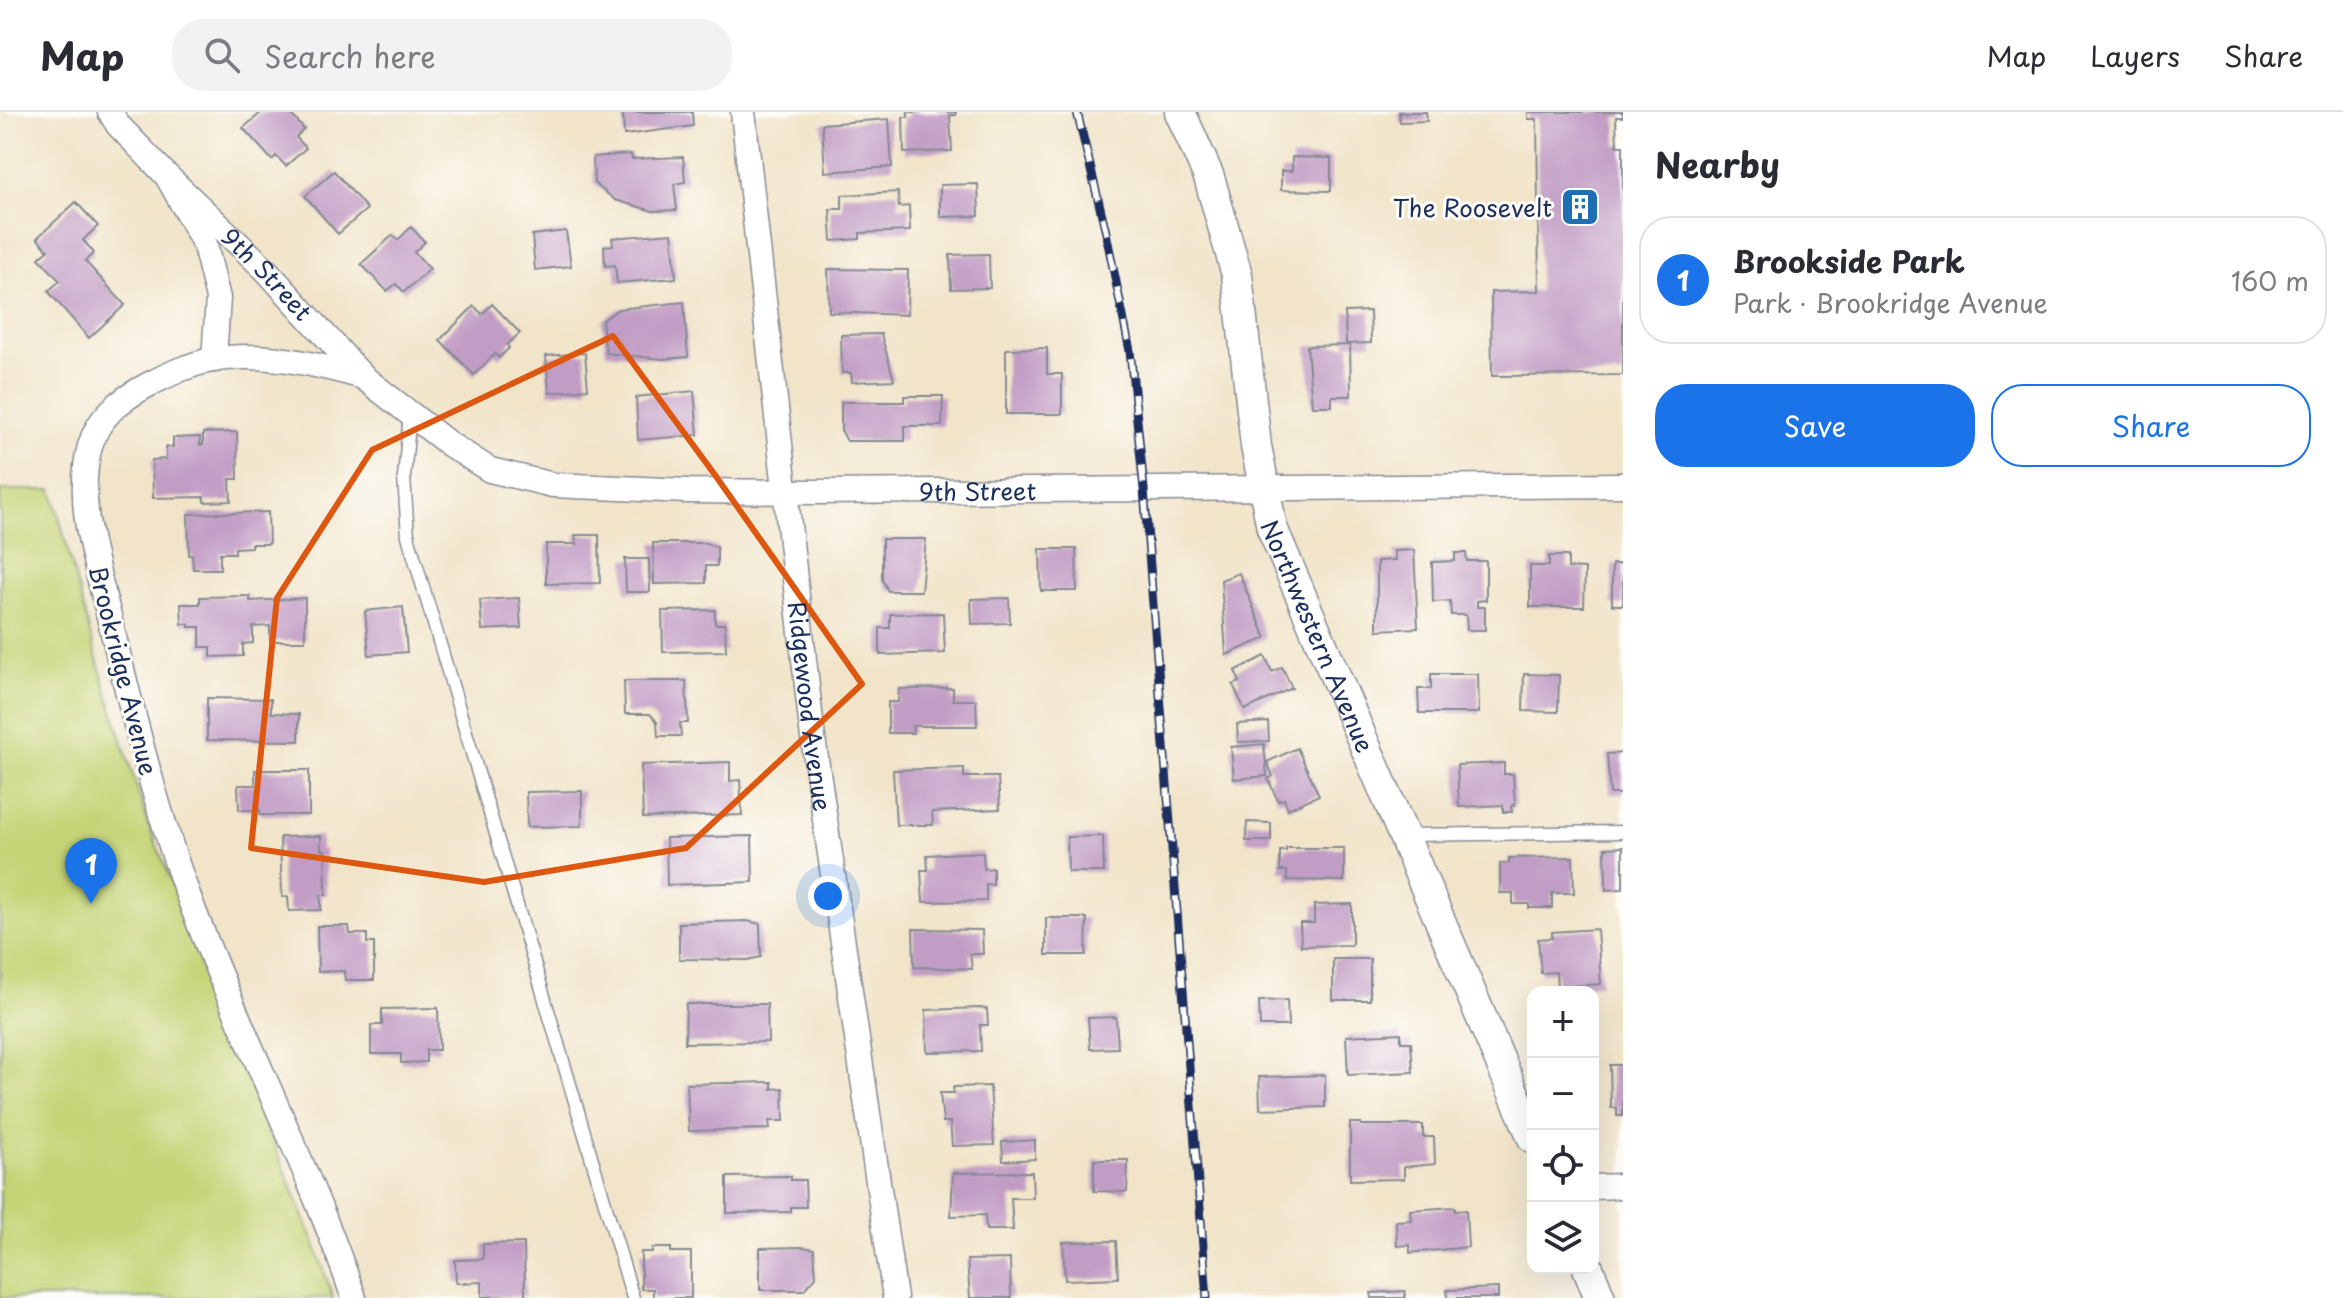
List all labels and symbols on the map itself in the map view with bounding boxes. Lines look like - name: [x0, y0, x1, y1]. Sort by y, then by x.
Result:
- building icon: The Roosevelt: [1559, 186, 1601, 228]
- place label: The Roosevelt: [1393, 189, 1552, 225]
- street label: 9th Street: [214, 219, 321, 328]
- street label: 9th Street: [919, 472, 1037, 509]
- street label: Northwestern Avenue: [1252, 514, 1384, 758]
- street label: Brookridge Avenue: [80, 561, 168, 779]
- street label: Ridgewood Avenue: [780, 599, 842, 813]
- pin: 1: [65, 838, 117, 904]
- your location: [808, 876, 848, 916]

